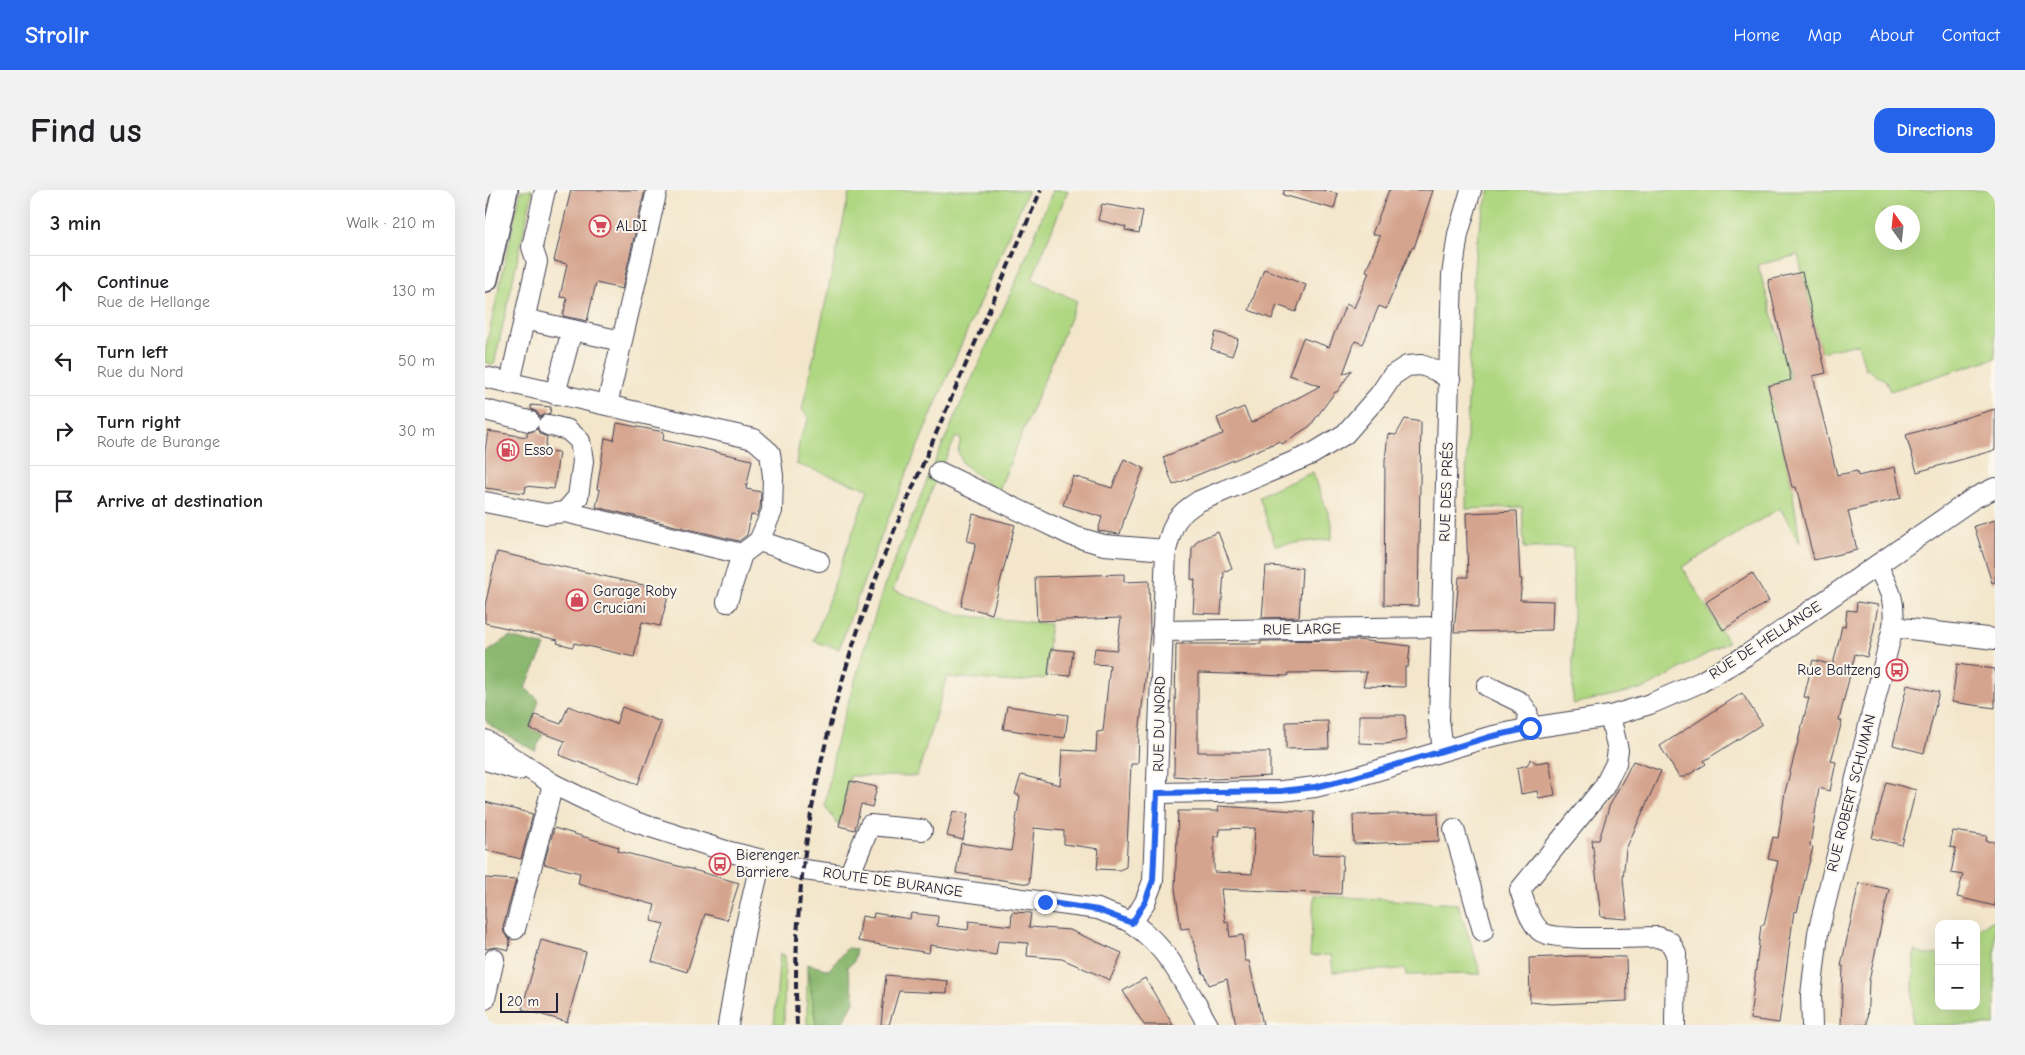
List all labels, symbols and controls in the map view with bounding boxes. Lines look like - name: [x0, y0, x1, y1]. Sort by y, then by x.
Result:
- text: Strollr: [25, 21, 89, 49]
- text: Home: [1733, 25, 1780, 46]
- text: Map: [1808, 25, 1842, 46]
- text: About: [1870, 25, 1914, 46]
- text: Contact: [1942, 25, 2000, 46]
- button: Directions: [1874, 108, 1995, 153]
- text: Find us: [30, 110, 142, 151]
- north arrow: [1875, 205, 1920, 250]
- text: 3 min: [50, 211, 101, 235]
- text: Walk · 210 m: [346, 214, 435, 232]
- supermarket icon: ALDI: [588, 214, 612, 238]
- place label: ALDI: [616, 217, 647, 235]
- text: Continue: [97, 271, 169, 293]
- icon: ahead: [50, 277, 78, 305]
- text: 130 m: [392, 282, 435, 300]
- text: Rue de Hellange: [97, 293, 210, 311]
- text: Turn left: [97, 341, 168, 363]
- icon: left: [50, 347, 78, 375]
- text: 50 m: [398, 352, 435, 370]
- text: Rue du Nord: [97, 363, 183, 381]
- text: Turn right: [97, 411, 181, 433]
- icon: right: [50, 417, 78, 445]
- text: 30 m: [399, 422, 435, 440]
- text: Route de Burange: [97, 433, 220, 451]
- fuel station icon: Esso: [496, 438, 520, 462]
- place label: Esso: [524, 441, 553, 459]
- street label: RUE DES PRÉS: [1434, 442, 1457, 542]
- icon: arrive: [50, 487, 78, 515]
- text: Arrive at destination: [97, 490, 263, 512]
- place label: Garage Roby Cruciani: [593, 582, 677, 617]
- shop icon: Garage Roby Cruciani: [565, 588, 589, 612]
- street label: RUE DE HELLANGE: [1706, 597, 1824, 683]
- street label: RUE LARGE: [1263, 619, 1341, 639]
- bus stop icon: Rue Baltzeng: [1885, 658, 1909, 682]
- place label: Rue Baltzeng: [1797, 661, 1881, 679]
- street label: RUE DU NORD: [1149, 676, 1169, 772]
- street label: RUE ROBERT SCHUMAN: [1823, 712, 1879, 874]
- route start: [1519, 717, 1542, 740]
- place label: Bierenger Barriere: [736, 846, 799, 881]
- bus stop icon: Bierenger Barriere: [708, 852, 732, 876]
- street label: ROUTE DE BURANGE: [822, 863, 964, 901]
- route end: [1034, 891, 1057, 914]
- map controls: [1935, 920, 1980, 1010]
- button: +: [1935, 920, 1980, 965]
- button: −: [1935, 965, 1980, 1010]
- scale bar: [500, 990, 557, 1013]
- text: 20 m: [507, 993, 539, 1010]

